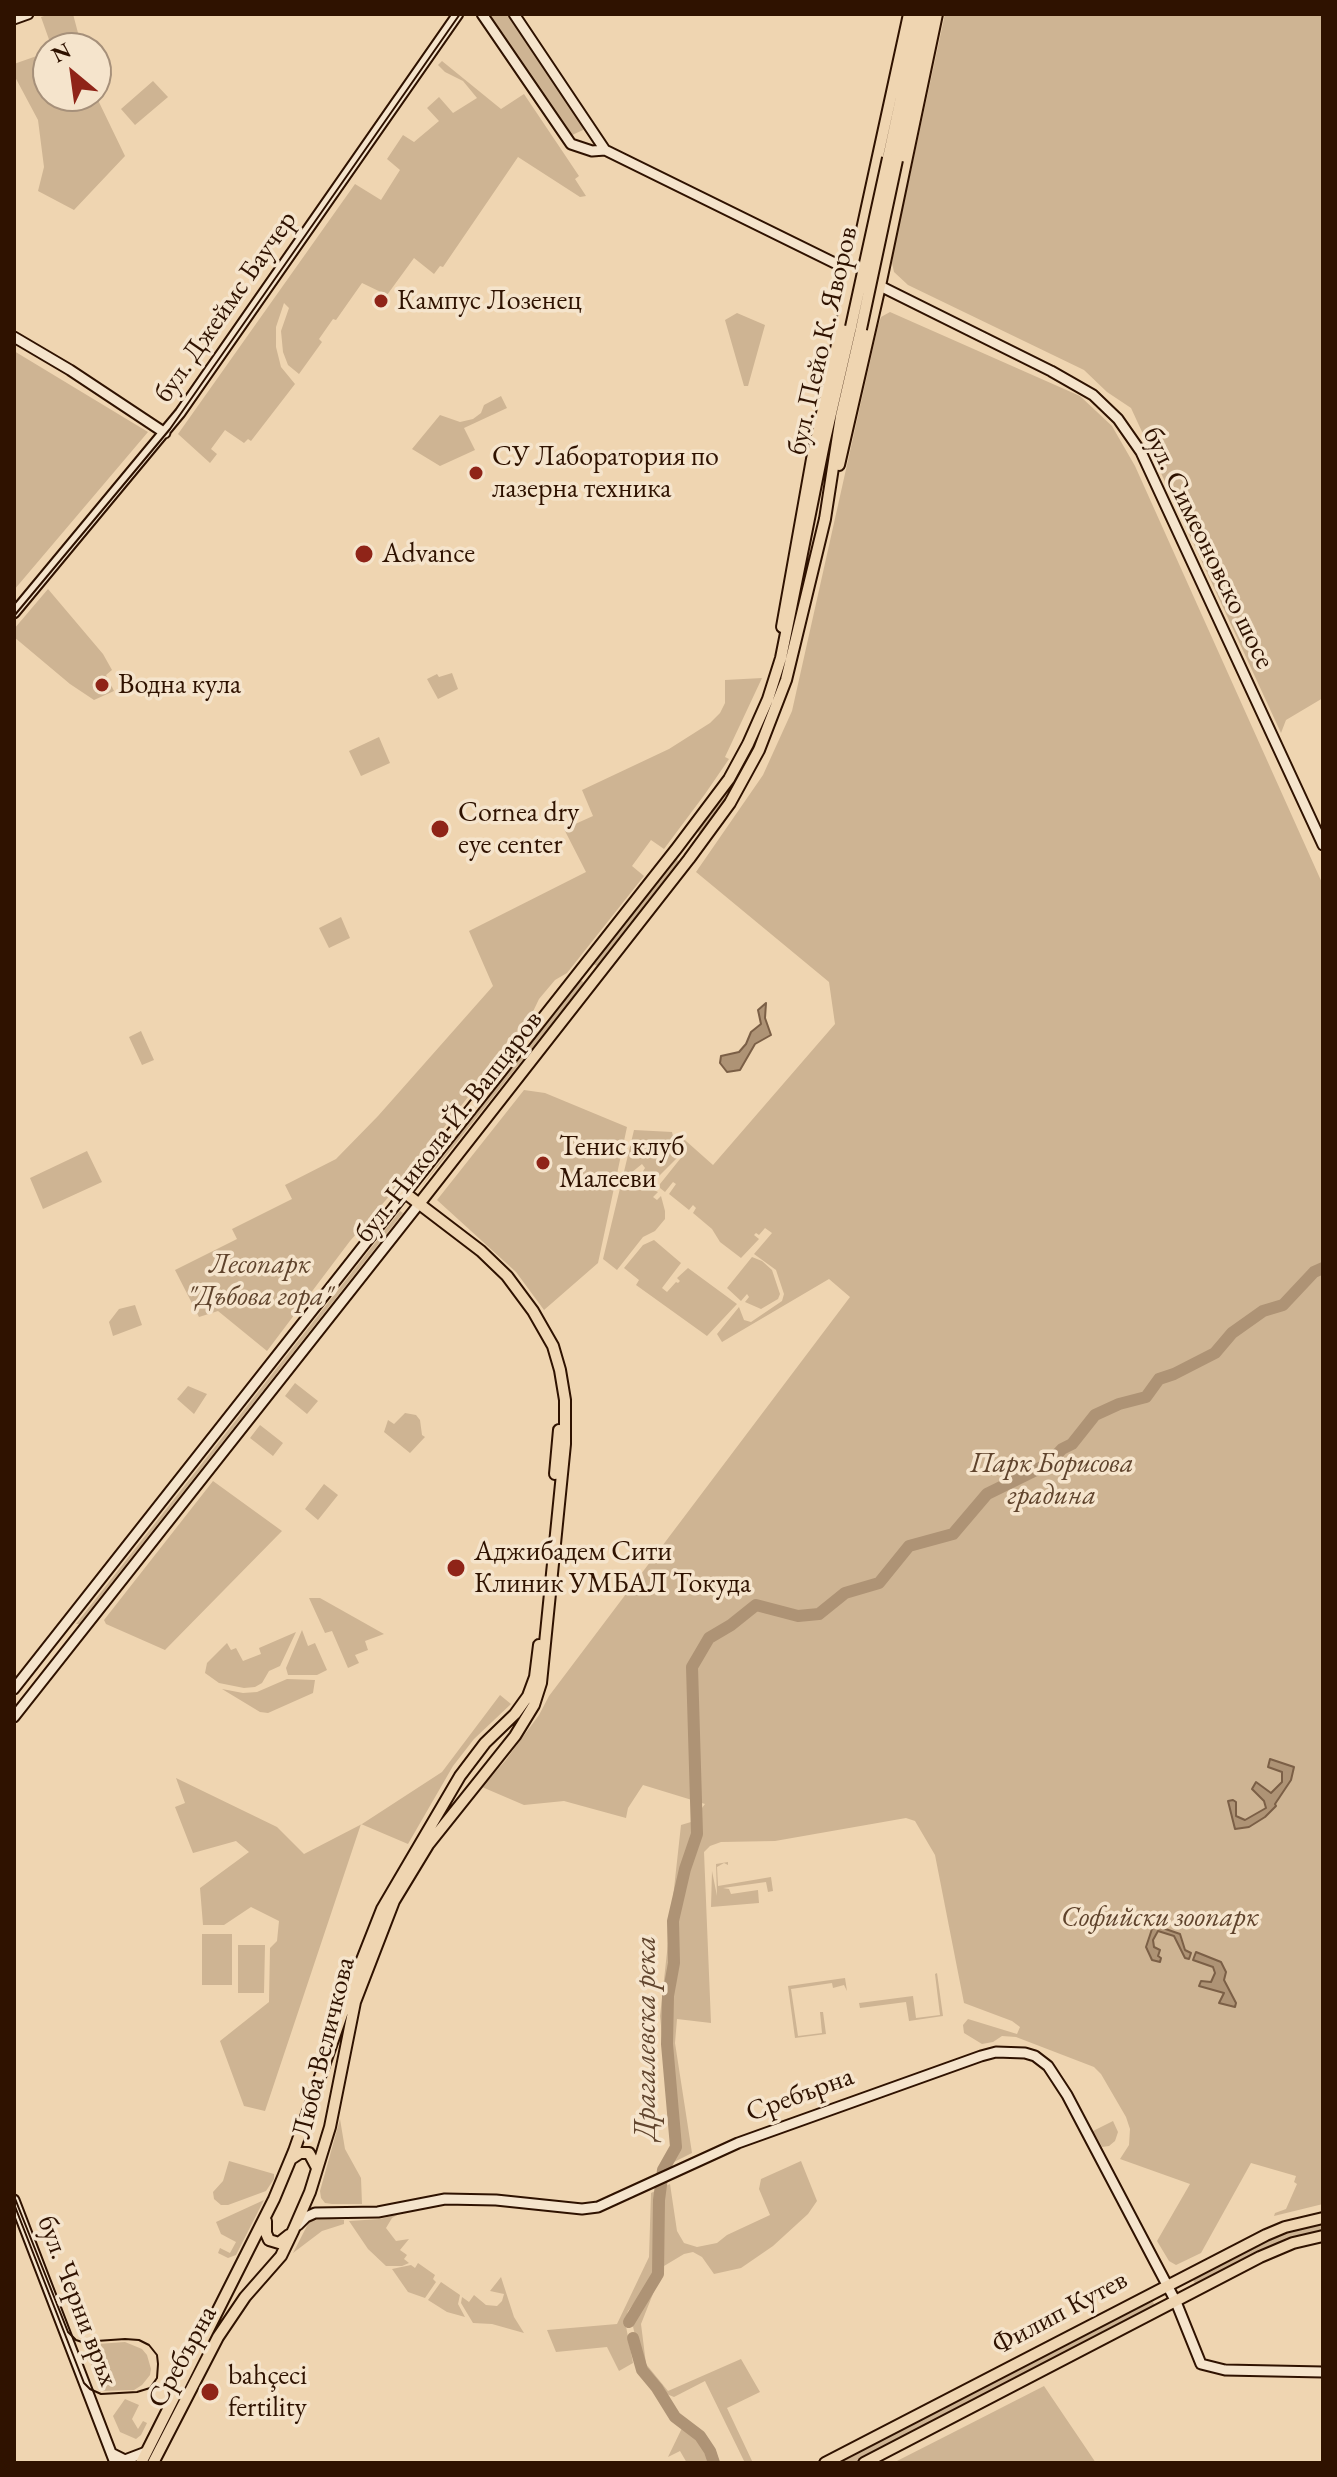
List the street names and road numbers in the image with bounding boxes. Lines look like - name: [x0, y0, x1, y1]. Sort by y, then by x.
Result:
- street label: бул. Джеймс Баучер: [147, 205, 305, 409]
- street label: бул. Пейо К. Яворов: [780, 224, 866, 458]
- street label: бул. Симеоновско шосе: [1135, 422, 1281, 674]
- street label: бул. Никола Й. Вапцаров: [348, 1004, 550, 1250]
- street label: Люба Величкова: [285, 1954, 363, 2142]
- street label: Сребърна: [742, 2060, 858, 2130]
- street label: бул. Черни връх: [29, 2211, 125, 2391]
- street label: Филип Кутев: [987, 2263, 1133, 2363]
- street label: Сребърна: [141, 2300, 225, 2414]

